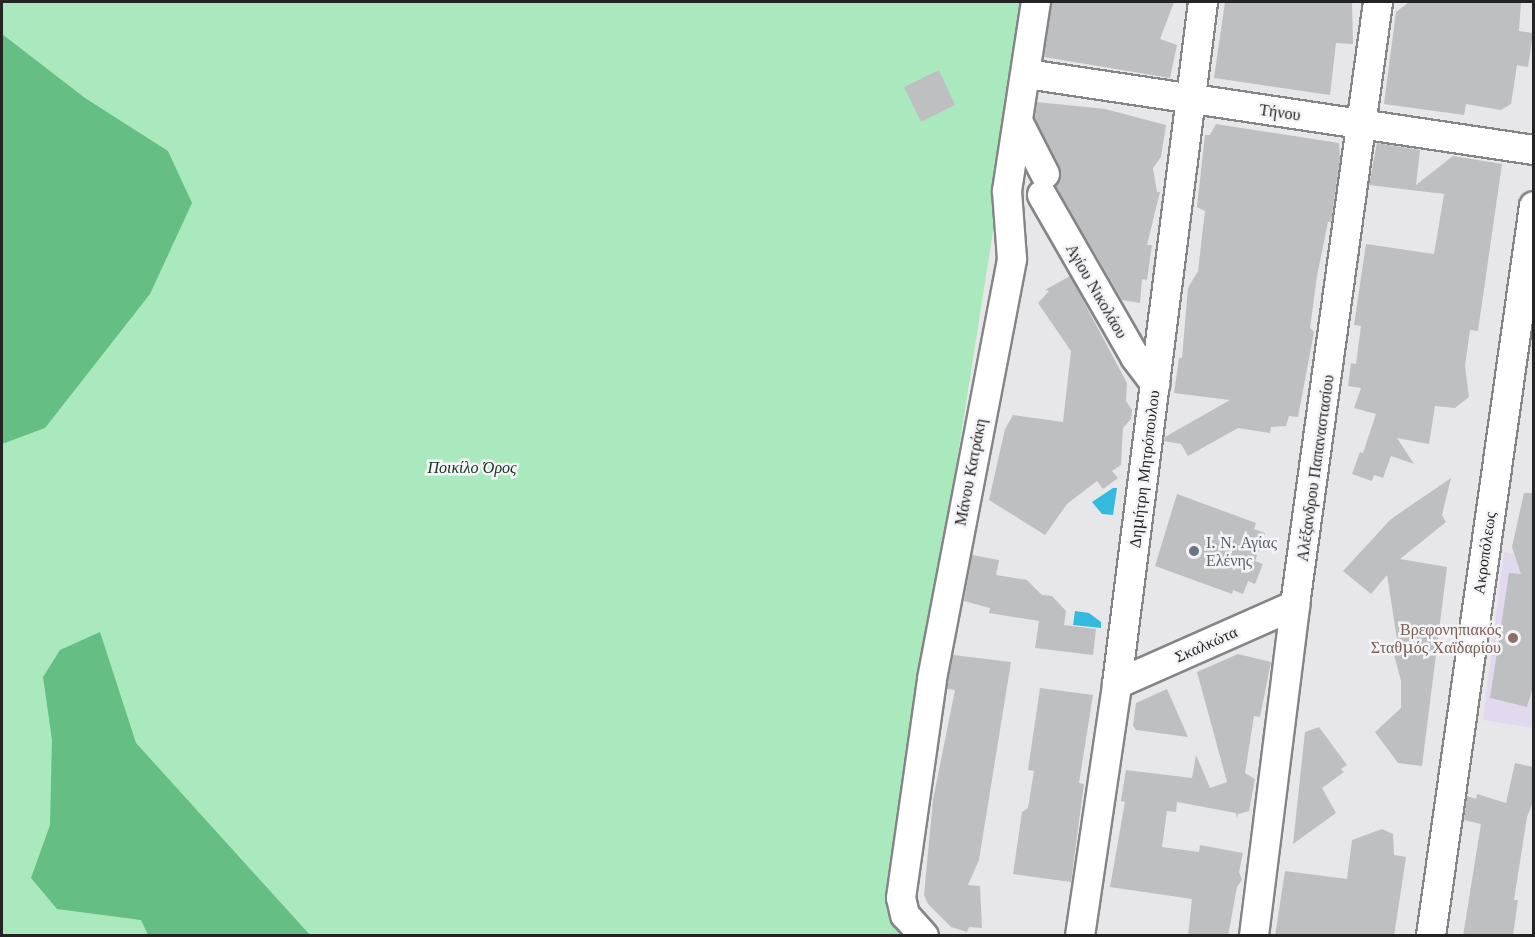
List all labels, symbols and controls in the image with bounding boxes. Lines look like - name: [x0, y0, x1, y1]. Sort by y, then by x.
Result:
- street label: Τήνου: [1258, 100, 1302, 124]
- street label: Αγίου Νικολάου: [1062, 240, 1132, 342]
- street label: Αλέξανδρου Παπαναστασίου: [1292, 373, 1338, 563]
- street label: Δημήτρη Μητρόπουλου: [1125, 389, 1163, 549]
- street label: Μάνου Κατράκη: [950, 417, 990, 527]
- park label: Ποικίλο Όρος: [427, 457, 517, 477]
- street label: Ακροπόλεως: [1469, 511, 1499, 595]
- place label: Ι. Ν. Αγίας Ελένης: [1206, 532, 1277, 570]
- marker: Ι. Ν. Αγίας Ελένης: [1187, 544, 1201, 558]
- place label: Βρεφονηπιακός Σταθμός Χαϊδαρίου: [1371, 619, 1501, 657]
- street label: Σκαλκώτα: [1172, 622, 1240, 666]
- marker: Βρεφονηπιακός Σταθμός Χαϊδαρίου: [1506, 631, 1520, 645]

